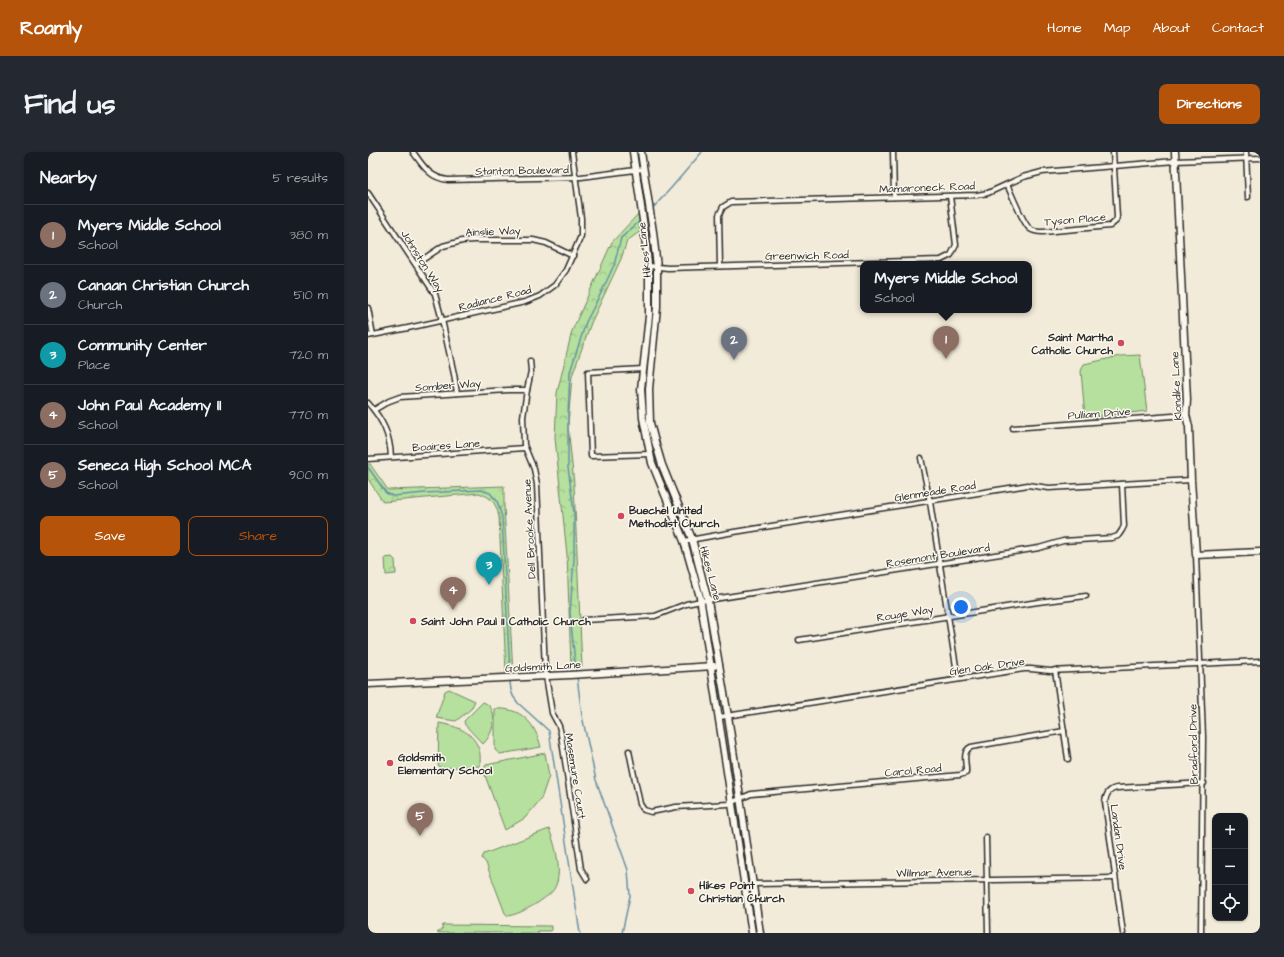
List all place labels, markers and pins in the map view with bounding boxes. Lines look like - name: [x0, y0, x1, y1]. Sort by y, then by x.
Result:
- pin: 1: [933, 326, 959, 359]
- pin: 2: [721, 327, 747, 360]
- place label: Saint Martha Catholic Church: [1031, 330, 1114, 358]
- marker: Saint Martha Catholic Church: [1116, 338, 1126, 348]
- place label: Buechel United Methodist Church: [629, 503, 720, 531]
- marker: Buechel United Methodist Church: [616, 511, 626, 521]
- pin: 3: [476, 552, 502, 585]
- pin: 4: [440, 577, 466, 610]
- place label: Saint John Paul II Catholic Church: [420, 614, 591, 629]
- marker: Saint John Paul II Catholic Church: [408, 616, 418, 626]
- place label: Goldsmith Elementary School: [398, 750, 493, 780]
- marker: Goldsmith Elementary School: [385, 758, 395, 768]
- pin: 5: [407, 803, 433, 836]
- place label: Hikes Point Christian Church: [698, 878, 785, 906]
- marker: Hikes Point Christian Church: [686, 886, 696, 896]

